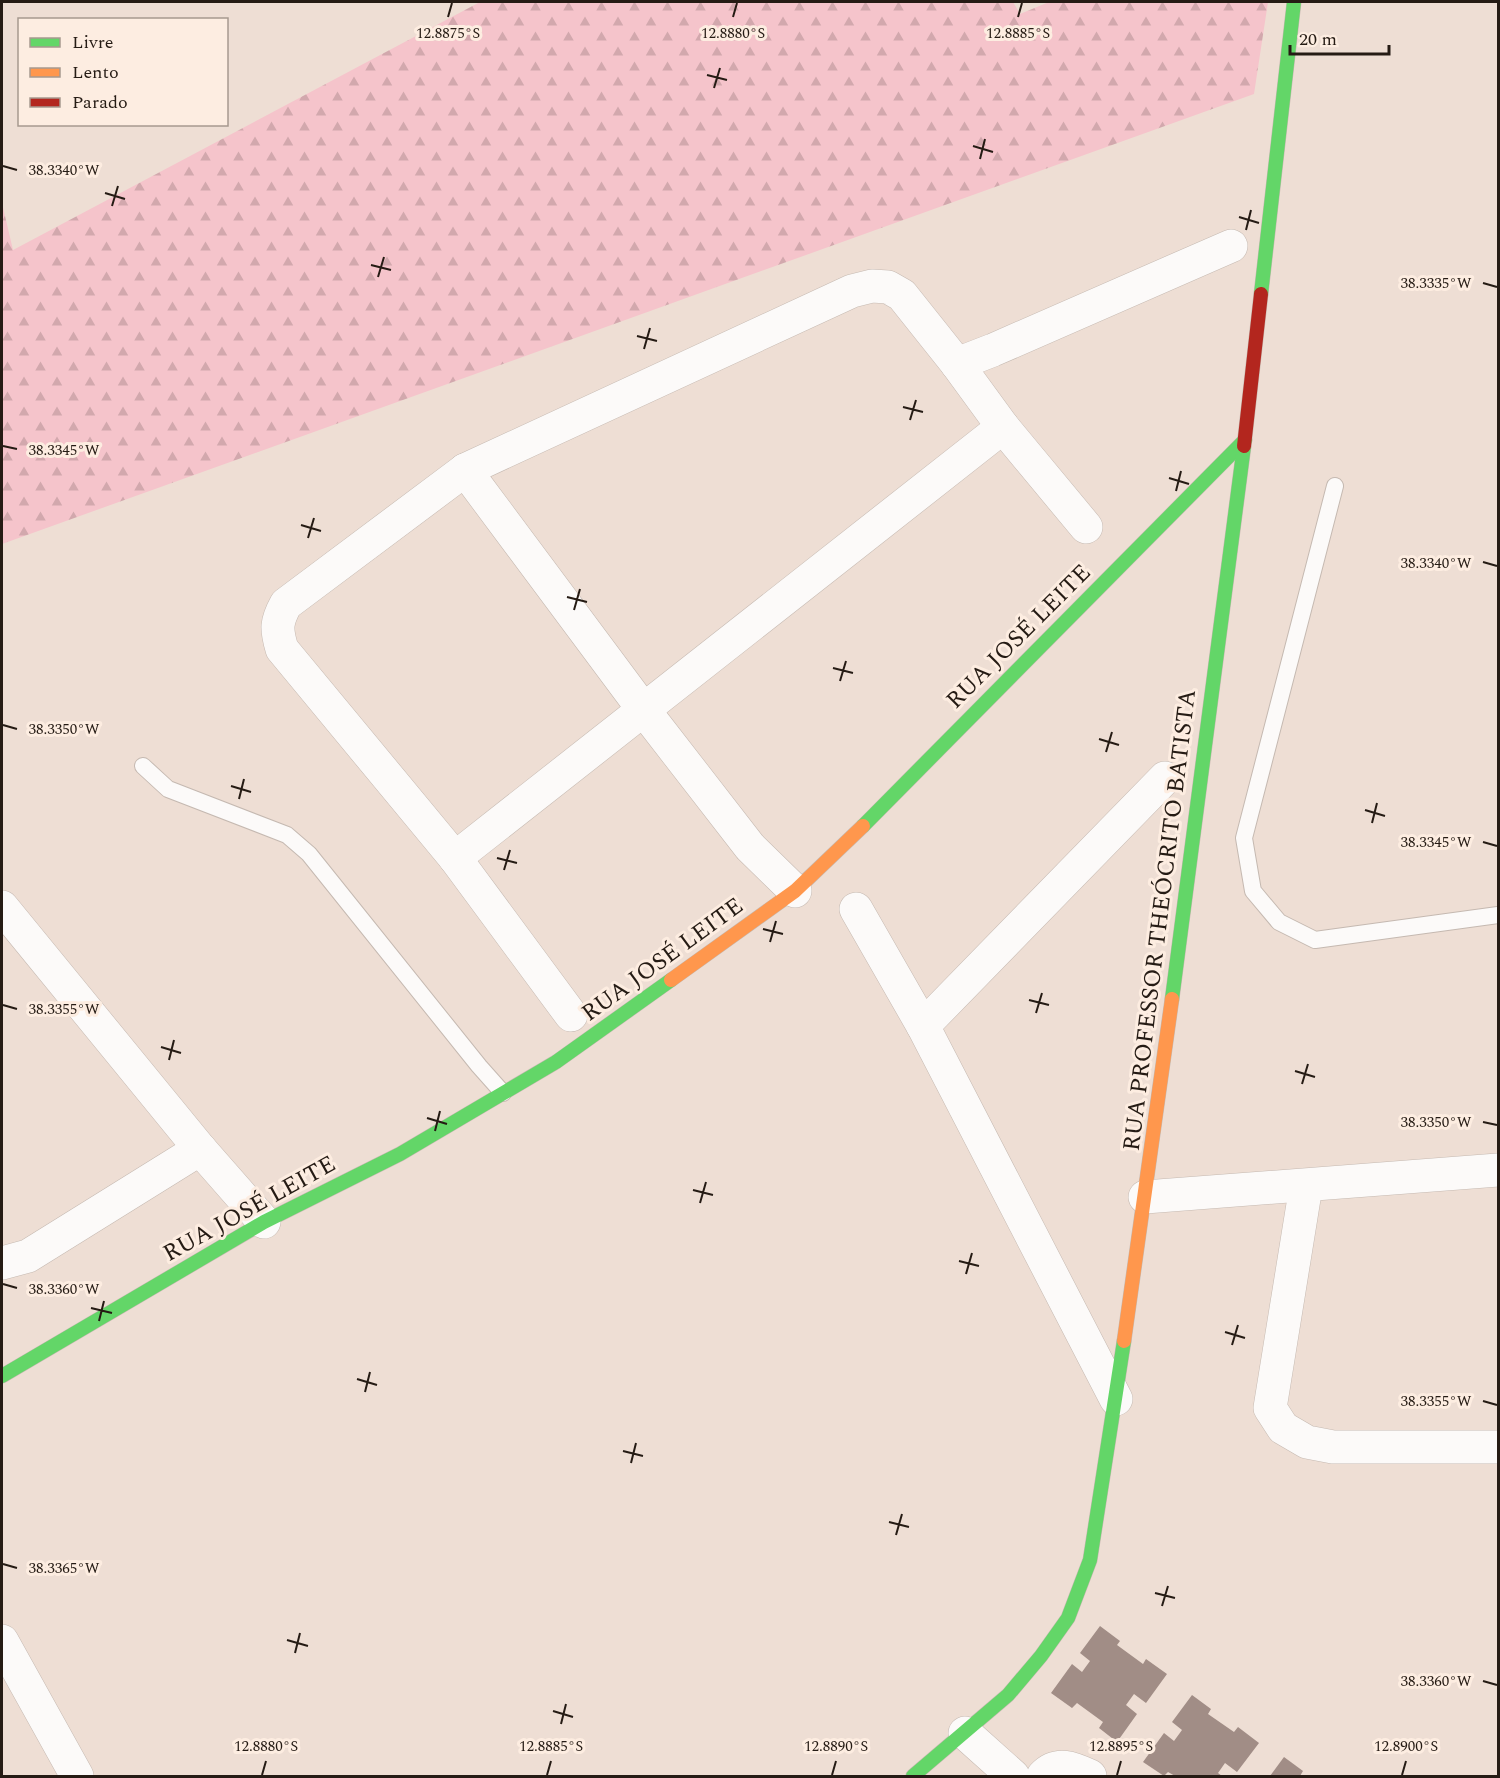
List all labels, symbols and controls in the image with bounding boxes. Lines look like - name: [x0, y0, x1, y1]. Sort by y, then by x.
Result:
- legend: [18, 18, 228, 126]
- scale bar: [1290, 18, 1389, 56]
- text: 12.8875°S: [416, 22, 480, 45]
- text: 12.8880°S: [701, 22, 765, 45]
- text: 12.8885°S: [986, 22, 1050, 45]
- text: 20 m: [1299, 26, 1337, 53]
- text: Livre: [72, 29, 114, 56]
- text: Lento: [72, 59, 119, 86]
- text: Parado: [72, 89, 128, 116]
- text: 38.3340°W: [29, 159, 100, 182]
- text: 38.3335°W: [1401, 272, 1472, 295]
- text: 38.3345°W: [29, 439, 100, 462]
- text: 38.3340°W: [1401, 552, 1472, 575]
- street label: RUA JOSÉ LEITE: [938, 556, 1100, 718]
- street label: RUA PROFESSOR THEÓCRITO BATISTA: [1114, 687, 1206, 1153]
- text: 38.3350°W: [29, 718, 100, 741]
- text: 38.3345°W: [1401, 831, 1472, 854]
- street label: RUA JOSÉ LEITE: [574, 889, 751, 1031]
- text: 38.3355°W: [29, 998, 100, 1021]
- text: 38.3350°W: [1401, 1111, 1472, 1134]
- street label: RUA JOSÉ LEITE: [156, 1146, 342, 1271]
- text: 38.3360°W: [29, 1278, 100, 1301]
- text: 38.3355°W: [1401, 1390, 1472, 1413]
- text: 38.3365°W: [29, 1557, 100, 1580]
- text: 38.3360°W: [1401, 1670, 1472, 1693]
- text: 12.8880°S: [234, 1735, 298, 1758]
- text: 12.8885°S: [519, 1735, 583, 1758]
- text: 12.8890°S: [804, 1735, 868, 1758]
- text: 12.8895°S: [1089, 1735, 1153, 1758]
- text: 12.8900°S: [1374, 1735, 1438, 1758]

